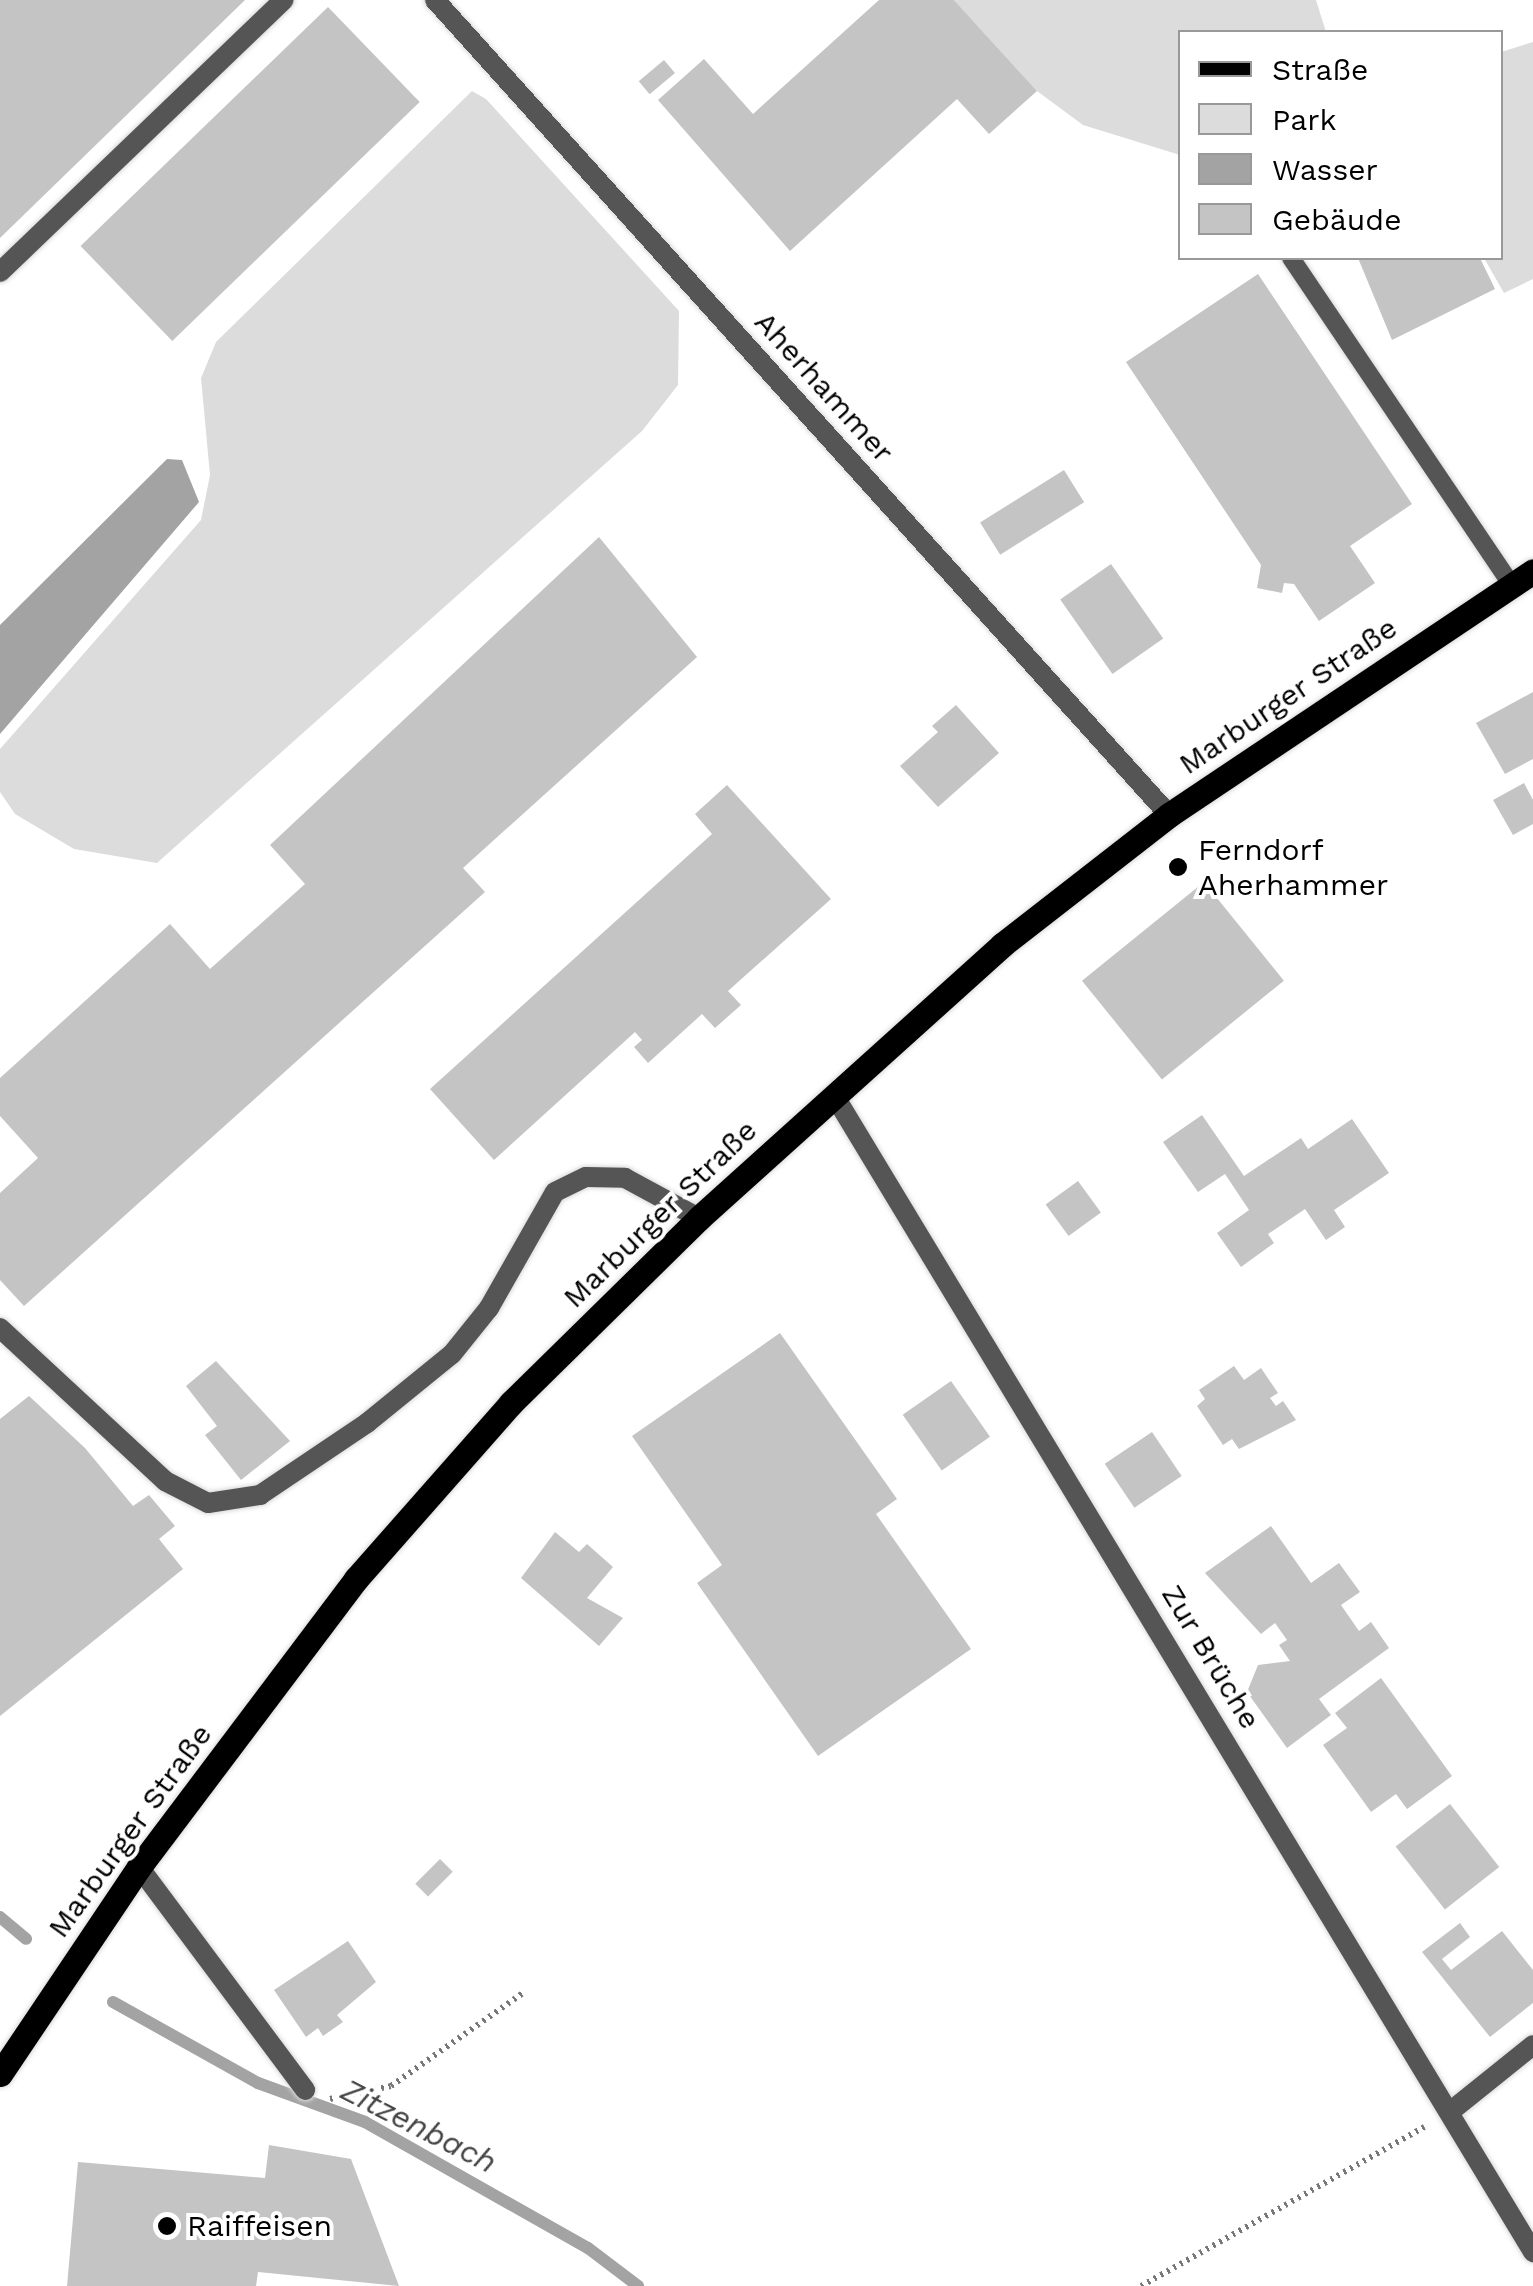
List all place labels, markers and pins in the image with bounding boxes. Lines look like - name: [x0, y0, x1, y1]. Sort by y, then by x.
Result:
- place label: Ferndorf Aherhammer: [1198, 832, 1388, 902]
- marker: Ferndorf Aherhammer: [1167, 856, 1189, 878]
- place label: Raiffeisen: [187, 2208, 332, 2244]
- marker: Raiffeisen: [156, 2215, 178, 2237]

